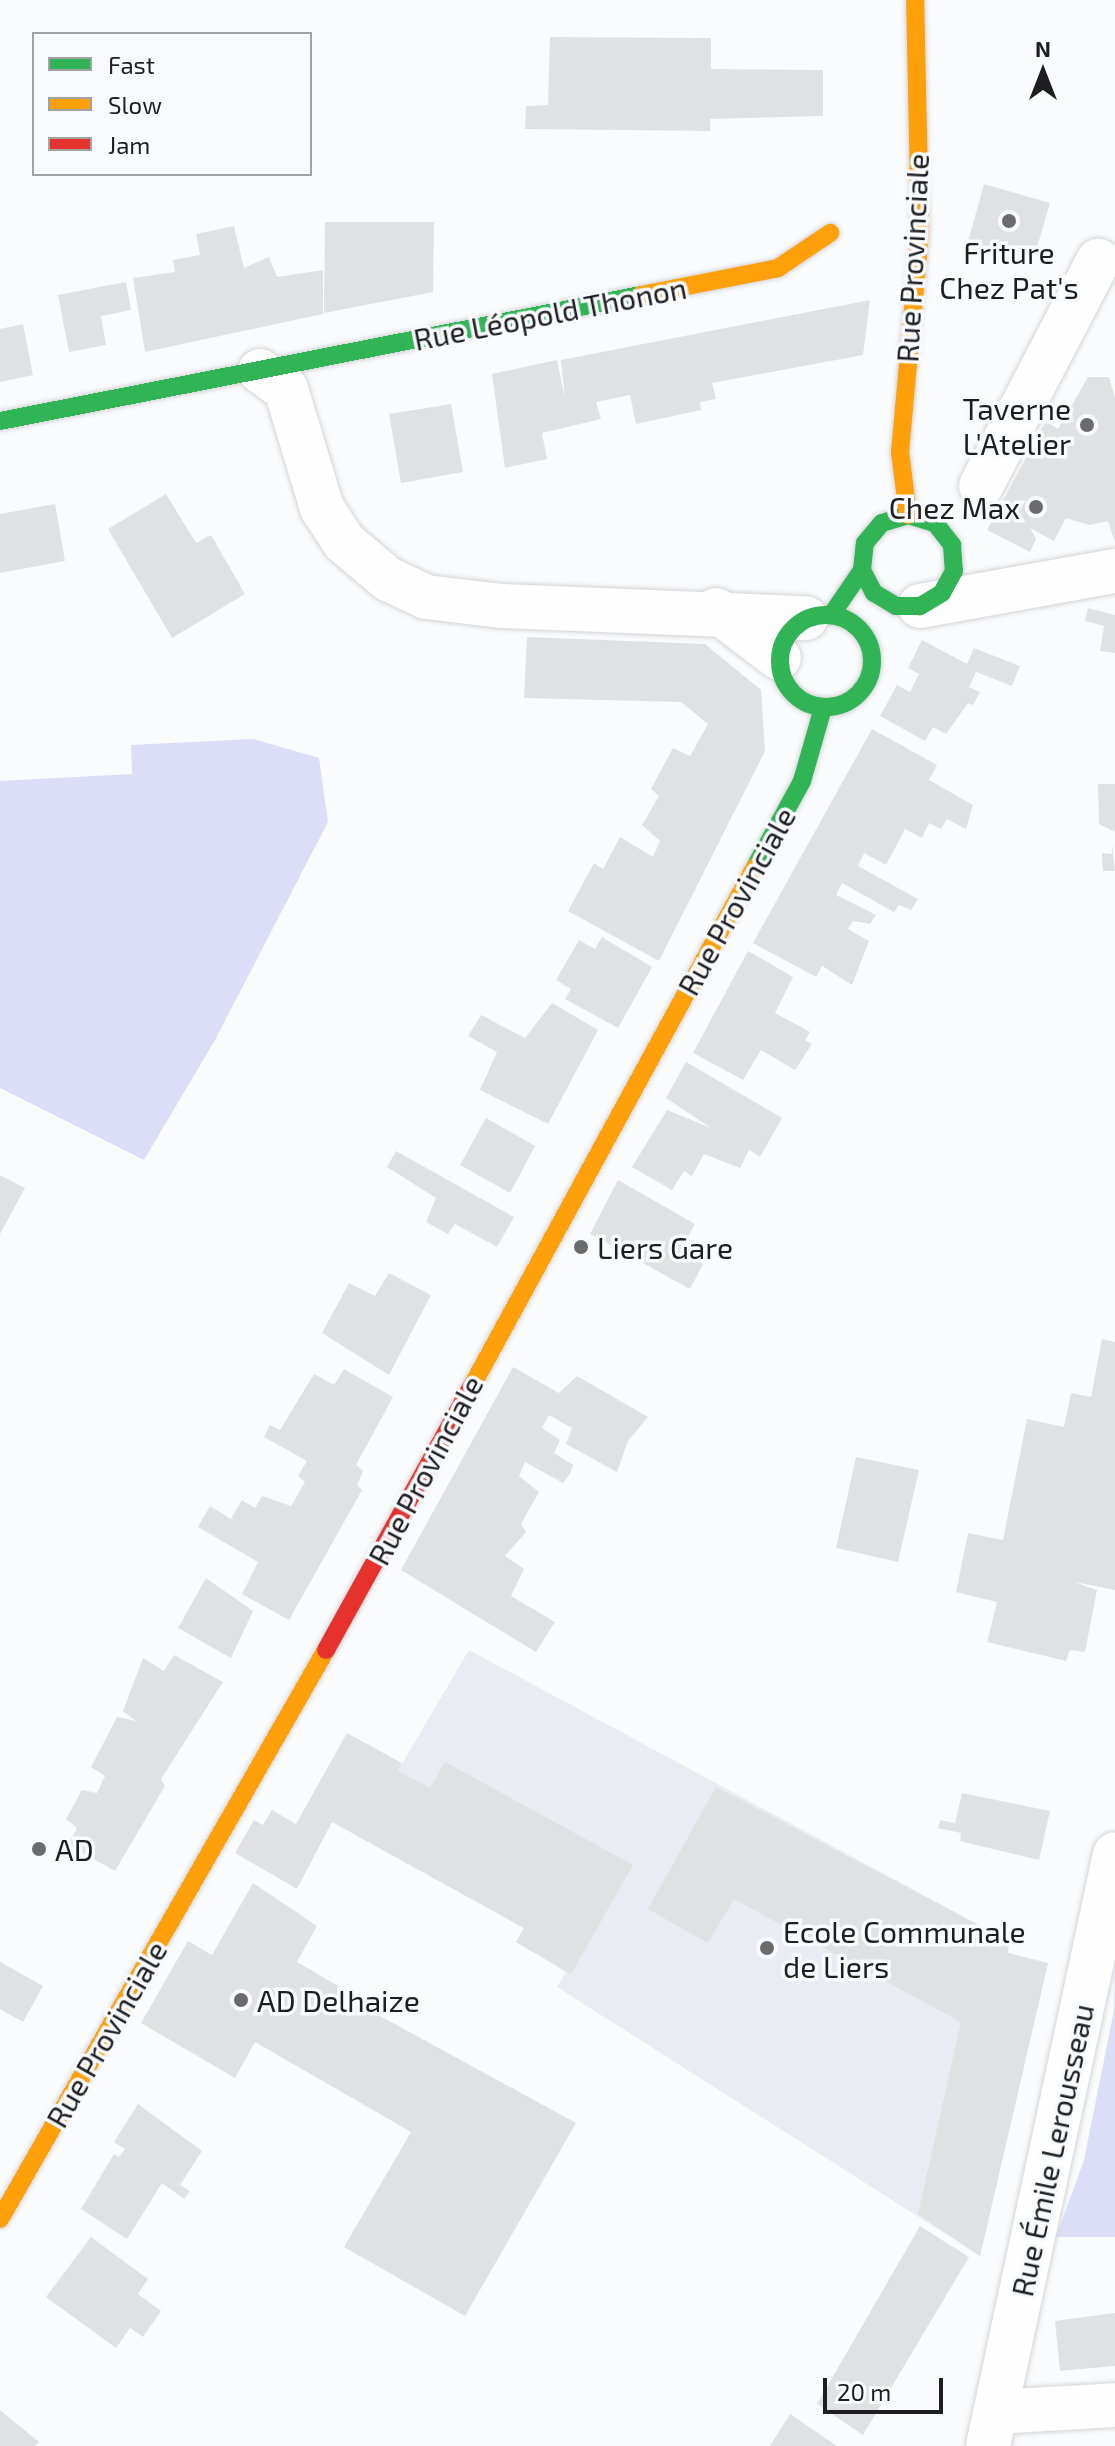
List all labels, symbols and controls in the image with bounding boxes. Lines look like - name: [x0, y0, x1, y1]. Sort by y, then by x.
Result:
- legend: [32, 32, 312, 176]
- north arrow: [1003, 32, 1083, 112]
- text: N: [1035, 35, 1051, 61]
- text: Fast: [108, 50, 155, 79]
- text: Slow: [108, 90, 162, 119]
- text: Jam: [108, 130, 150, 159]
- street label: Rue Provinciale: [889, 153, 935, 363]
- marker: Friture Chez Pat's: [1000, 212, 1018, 230]
- place label: Friture Chez Pat's: [939, 234, 1079, 304]
- street label: Rue Léopold Thonon: [410, 269, 690, 357]
- place label: Taverne L'Atelier: [963, 390, 1071, 460]
- marker: Taverne L'Atelier: [1078, 416, 1096, 434]
- place label: Chez Max: [889, 489, 1020, 525]
- marker: Chez Max: [1027, 498, 1045, 516]
- street label: Rue Provinciale: [670, 801, 802, 1001]
- place label: Liers Gare: [597, 1229, 733, 1265]
- marker: Liers Gare: [572, 1238, 590, 1256]
- street label: Rue Provinciale: [360, 1369, 490, 1571]
- place label: AD: [55, 1831, 94, 1867]
- marker: AD: [30, 1840, 48, 1858]
- place label: Ecole Communale de Liers: [783, 1913, 1026, 1984]
- street label: Rue Provinciale: [38, 1934, 174, 2134]
- marker: Ecole Communale de Liers: [758, 1939, 776, 1957]
- place label: AD Delhaize: [257, 1982, 420, 2018]
- marker: AD Delhaize: [232, 1991, 250, 2009]
- street label: Rue Émile Lerousseau: [1003, 2000, 1101, 2300]
- scale bar: [827, 2362, 947, 2412]
- text: 20 m: [837, 2377, 891, 2406]

